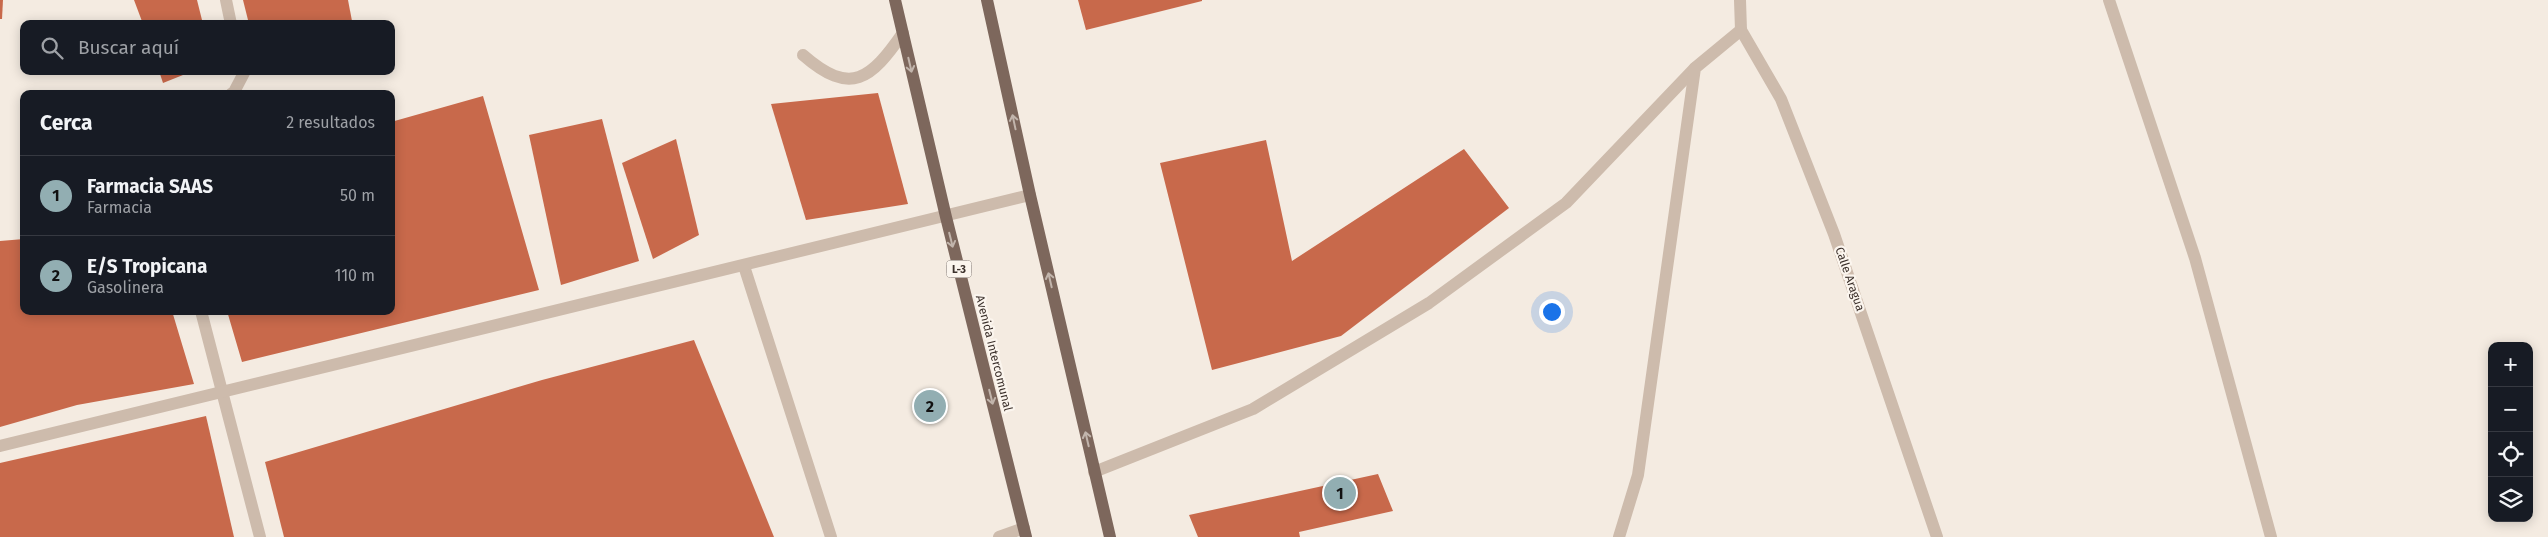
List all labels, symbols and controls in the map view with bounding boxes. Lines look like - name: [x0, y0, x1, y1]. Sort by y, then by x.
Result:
- search box: [20, 20, 395, 75]
- icon: search: [38, 34, 66, 62]
- text: Buscar aquí: [78, 36, 179, 59]
- one-way arrow: [906, 56, 915, 72]
- text: Cerca: [40, 110, 92, 136]
- text: 2 resultados: [286, 113, 375, 132]
- one-way arrow: [1009, 114, 1018, 130]
- text: Farmacia SAAS: [87, 175, 213, 198]
- text: 1: [52, 186, 60, 205]
- text: 50 m: [340, 186, 375, 205]
- text: Farmacia: [87, 198, 152, 217]
- one-way arrow: [947, 231, 956, 247]
- street label: Calle Aragua: [1833, 245, 1867, 313]
- text: E/S Tropicana: [87, 255, 207, 278]
- road number: L-3: [946, 260, 972, 278]
- text: 2: [52, 266, 60, 285]
- text: 110 m: [334, 266, 375, 285]
- one-way arrow: [1045, 273, 1054, 289]
- text: Gasolinera: [87, 278, 164, 297]
- street label: Avenida Intercomunal: [973, 294, 1015, 413]
- your location: [1539, 299, 1565, 325]
- map controls: [2488, 342, 2533, 522]
- button: +: [2488, 342, 2533, 387]
- pin: 2: [914, 387, 946, 425]
- button: −: [2488, 387, 2533, 432]
- one-way arrow: [987, 389, 996, 405]
- one-way arrow: [1082, 431, 1091, 447]
- button: locate: [2488, 432, 2533, 477]
- pin: 1: [1324, 474, 1356, 512]
- button: layers: [2488, 477, 2533, 522]

